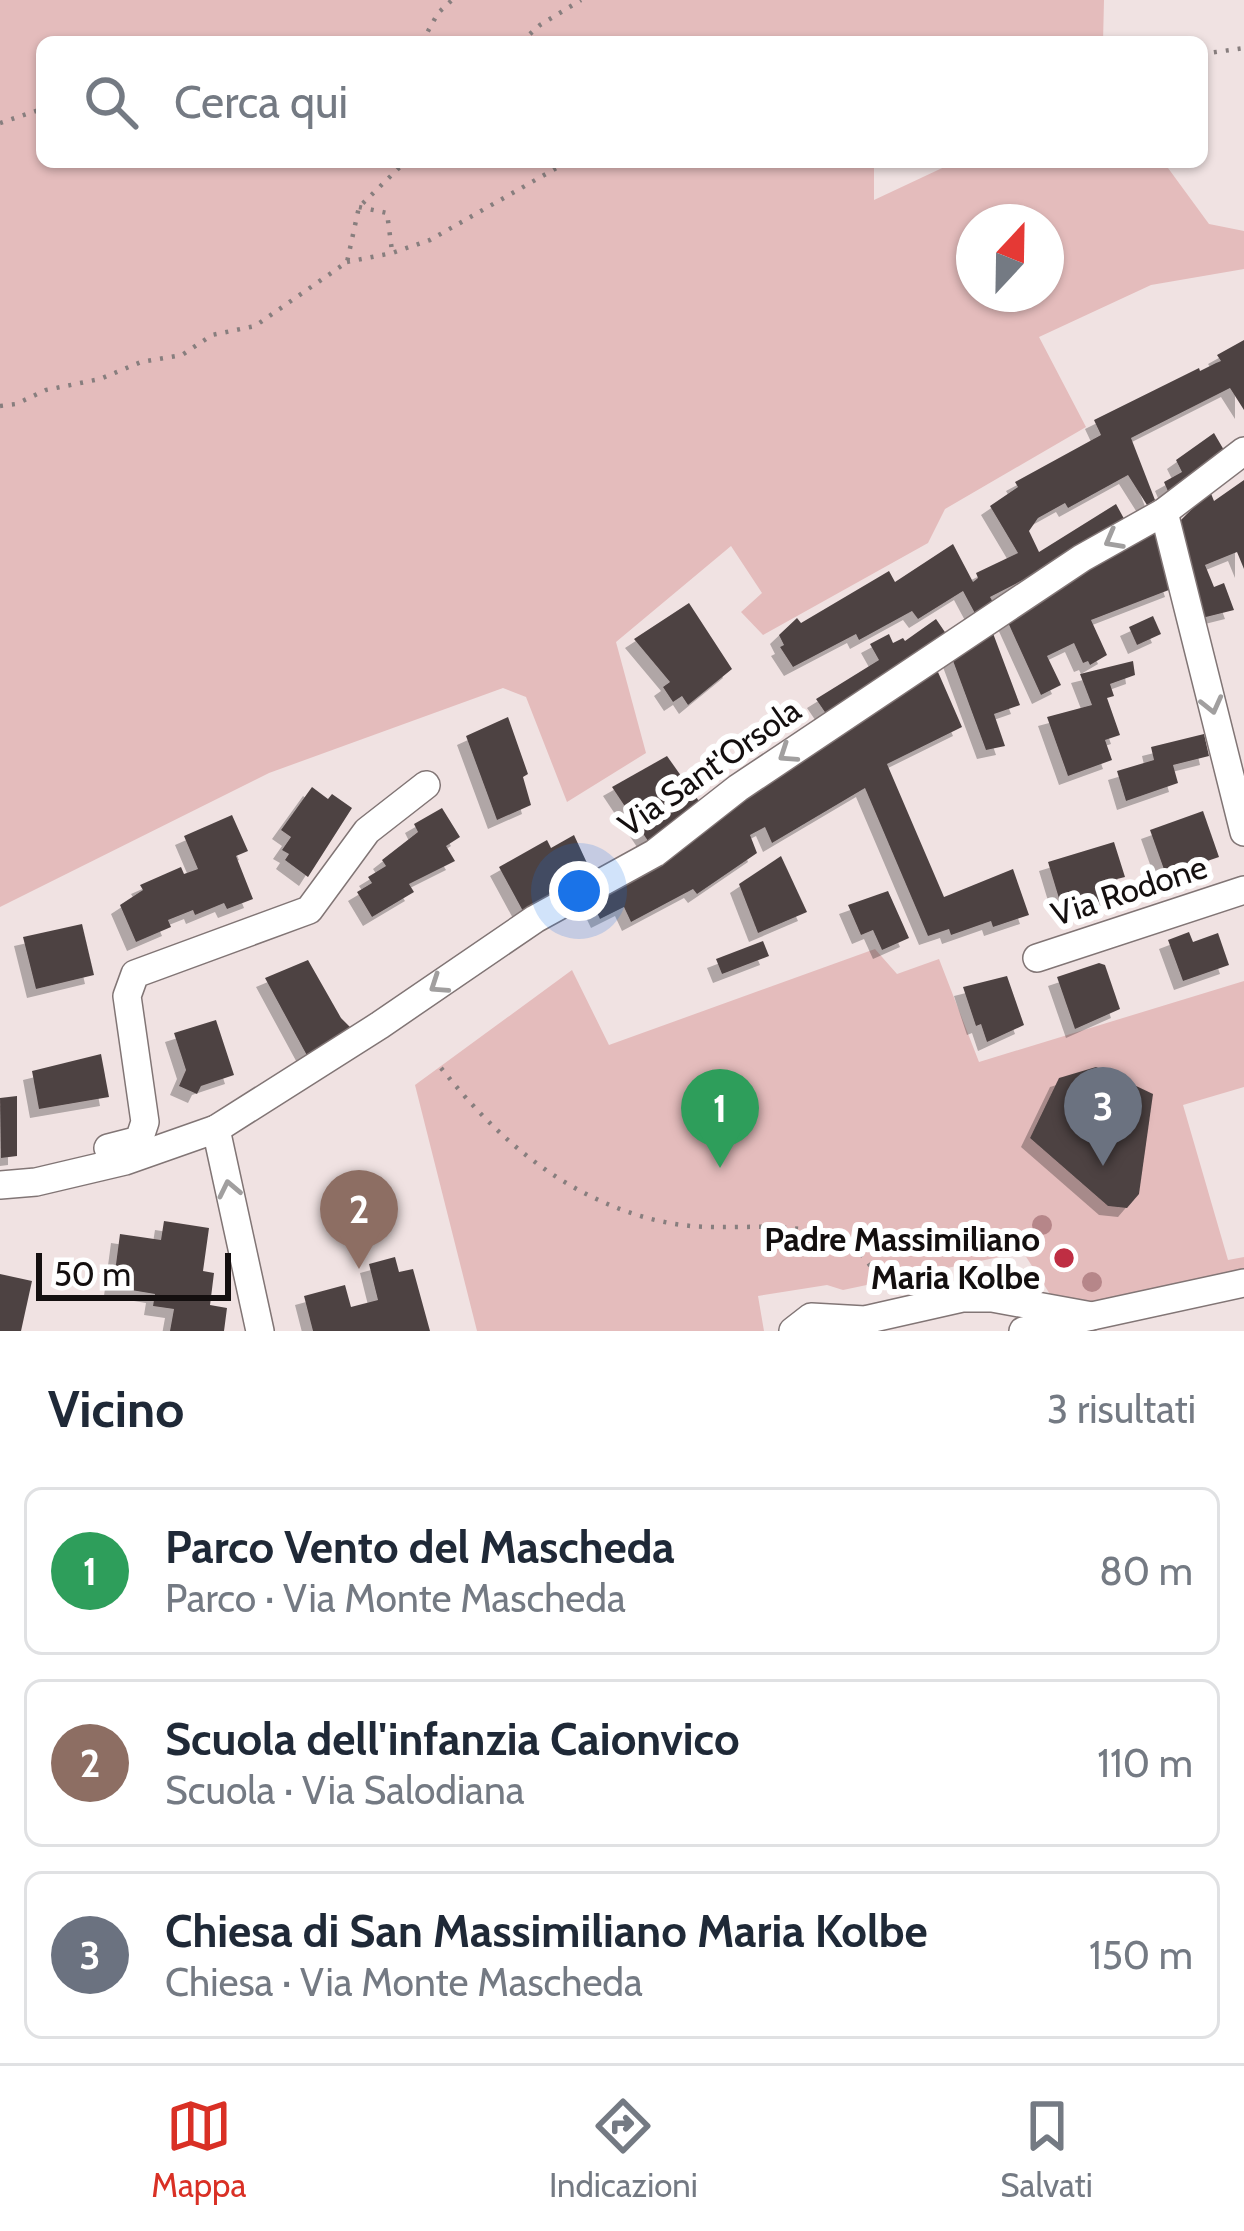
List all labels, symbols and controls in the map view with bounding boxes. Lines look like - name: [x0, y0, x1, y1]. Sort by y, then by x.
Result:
- search box: [36, 36, 1208, 168]
- icon: search: [78, 69, 144, 135]
- text: Cerca qui: [174, 75, 348, 129]
- north arrow: [956, 204, 1064, 312]
- one-way arrow: [1104, 526, 1126, 549]
- street label: Via Sant'Orsola: [610, 689, 808, 844]
- one-way arrow: [1198, 694, 1223, 715]
- one-way arrow: [779, 740, 801, 762]
- street label: Via Rodone: [1046, 846, 1212, 934]
- your location: [549, 861, 609, 921]
- one-way arrow: [429, 971, 451, 993]
- pin: 3: [1064, 1067, 1142, 1166]
- pin: 1: [681, 1069, 759, 1168]
- pin: 2: [320, 1170, 398, 1269]
- one-way arrow: [217, 1180, 242, 1200]
- place label: Padre Massimiliano Maria Kolbe: [764, 1219, 1040, 1297]
- marker: Padre Massimiliano Maria Kolbe: [1051, 1245, 1077, 1271]
- scale bar: [36, 1247, 231, 1300]
- text: 50 m: [54, 1254, 131, 1294]
- text: Vicino: [48, 1378, 184, 1440]
- text: 3 risultati: [1047, 1385, 1196, 1433]
- text: Parco Vento del Mascheda: [165, 1520, 675, 1574]
- text: 1: [83, 1547, 97, 1595]
- text: 80 m: [1099, 1547, 1193, 1595]
- text: Parco · Via Monte Mascheda: [165, 1574, 626, 1622]
- text: Scuola dell'infanzia Caionvico: [165, 1712, 740, 1766]
- text: 2: [80, 1739, 100, 1787]
- text: 110 m: [1097, 1739, 1193, 1787]
- text: Scuola · Via Salodiana: [165, 1766, 525, 1814]
- text: Chiesa di San Massimiliano Maria Kolbe: [165, 1904, 928, 1958]
- text: 3: [79, 1931, 101, 1979]
- text: 150 m: [1089, 1931, 1193, 1979]
- text: Chiesa · Via Monte Mascheda: [165, 1958, 643, 2006]
- tab: Mappa: [151, 2093, 246, 2205]
- tab: Indicazioni: [549, 2093, 698, 2205]
- tab: Salvati: [1000, 2093, 1093, 2205]

